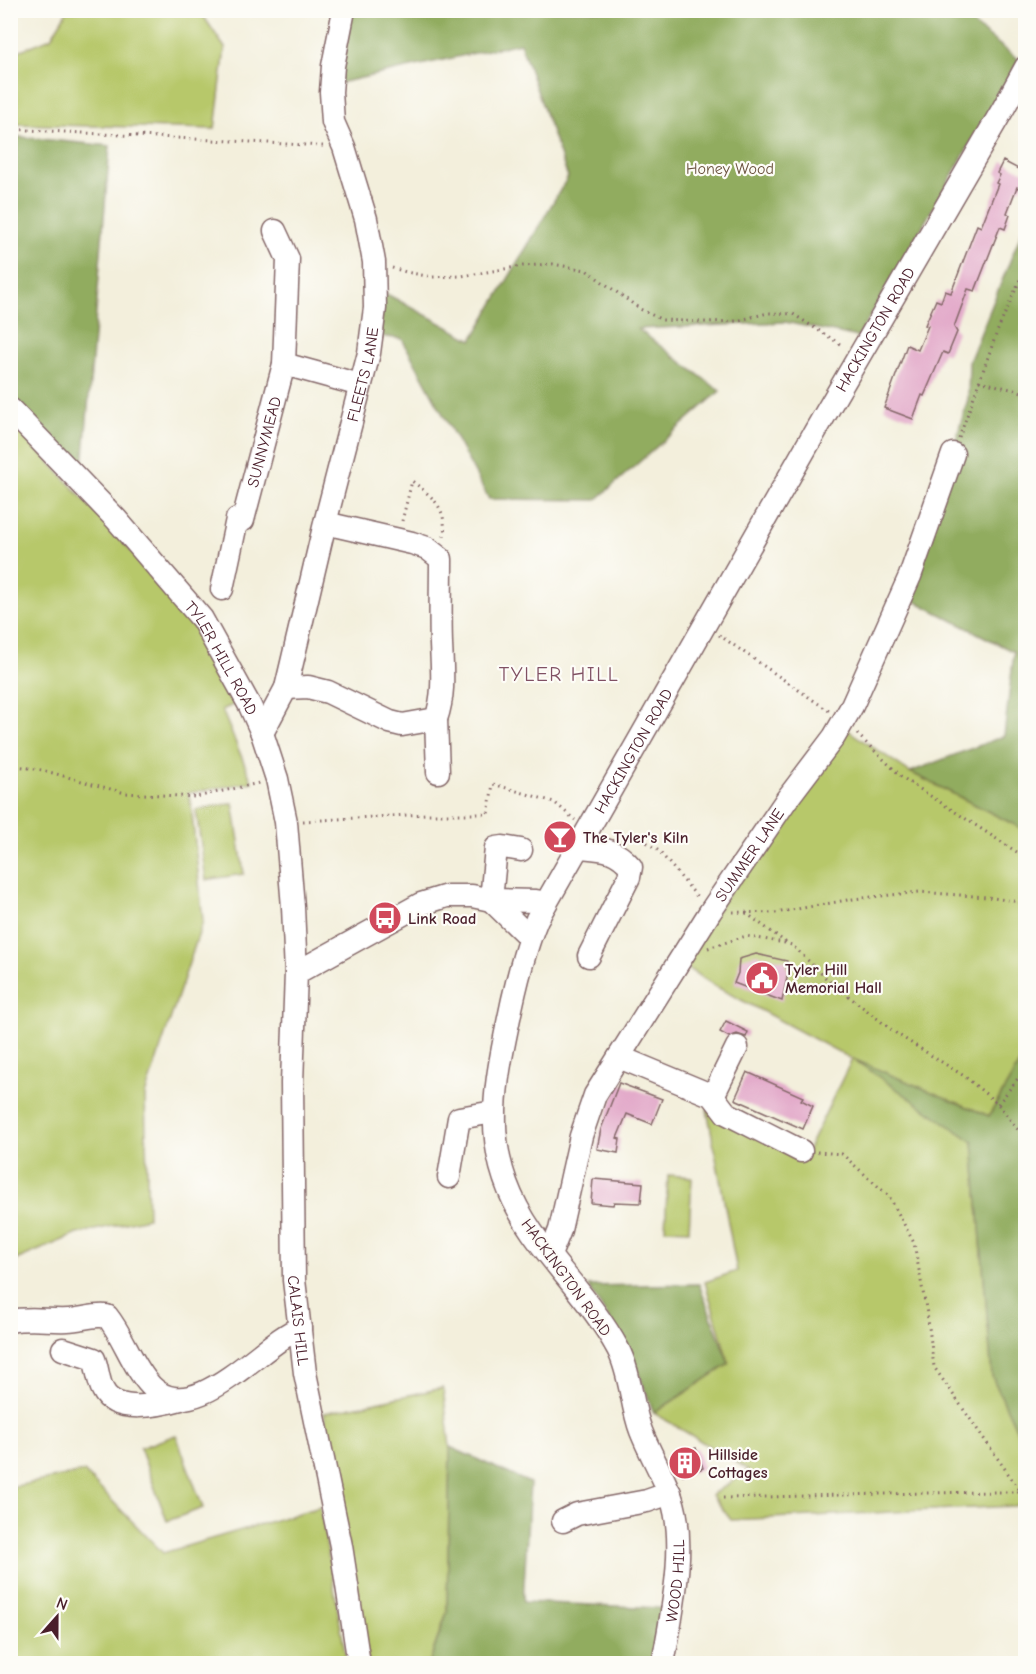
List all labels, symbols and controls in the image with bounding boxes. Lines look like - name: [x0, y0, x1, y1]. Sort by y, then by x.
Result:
- park label: Honey Wood: [686, 160, 774, 178]
- street label: HACKINGTON ROAD: [832, 264, 919, 395]
- street label: FLEETS LANE: [344, 326, 382, 424]
- street label: SUNNYMEAD: [244, 395, 285, 489]
- street label: TYLER HILL ROAD: [181, 598, 261, 718]
- district label: TYLER HILL: [499, 663, 619, 686]
- street label: HACKINGTON ROAD: [591, 686, 677, 817]
- street label: SUMMER LANE: [712, 805, 788, 905]
- bar icon: The Tyler's Kiln: [542, 819, 578, 855]
- place label: The Tyler's Kiln: [583, 829, 688, 847]
- bus stop icon: Link Road: [367, 900, 403, 936]
- place label: Link Road: [408, 910, 476, 928]
- public building icon: Tyler Hill Memorial Hall: [744, 960, 780, 996]
- place label: Tyler Hill Memorial Hall: [785, 961, 882, 997]
- street label: HACKINGTON ROAD: [518, 1215, 615, 1340]
- street label: CALAIS HILL: [284, 1274, 312, 1367]
- building icon: Hillside Cottages: [667, 1445, 703, 1481]
- place label: Hillside Cottages: [708, 1446, 768, 1482]
- street label: WOOD HILL: [662, 1539, 688, 1624]
- north arrow: [27, 1587, 87, 1647]
- text: N: [54, 1594, 70, 1614]

